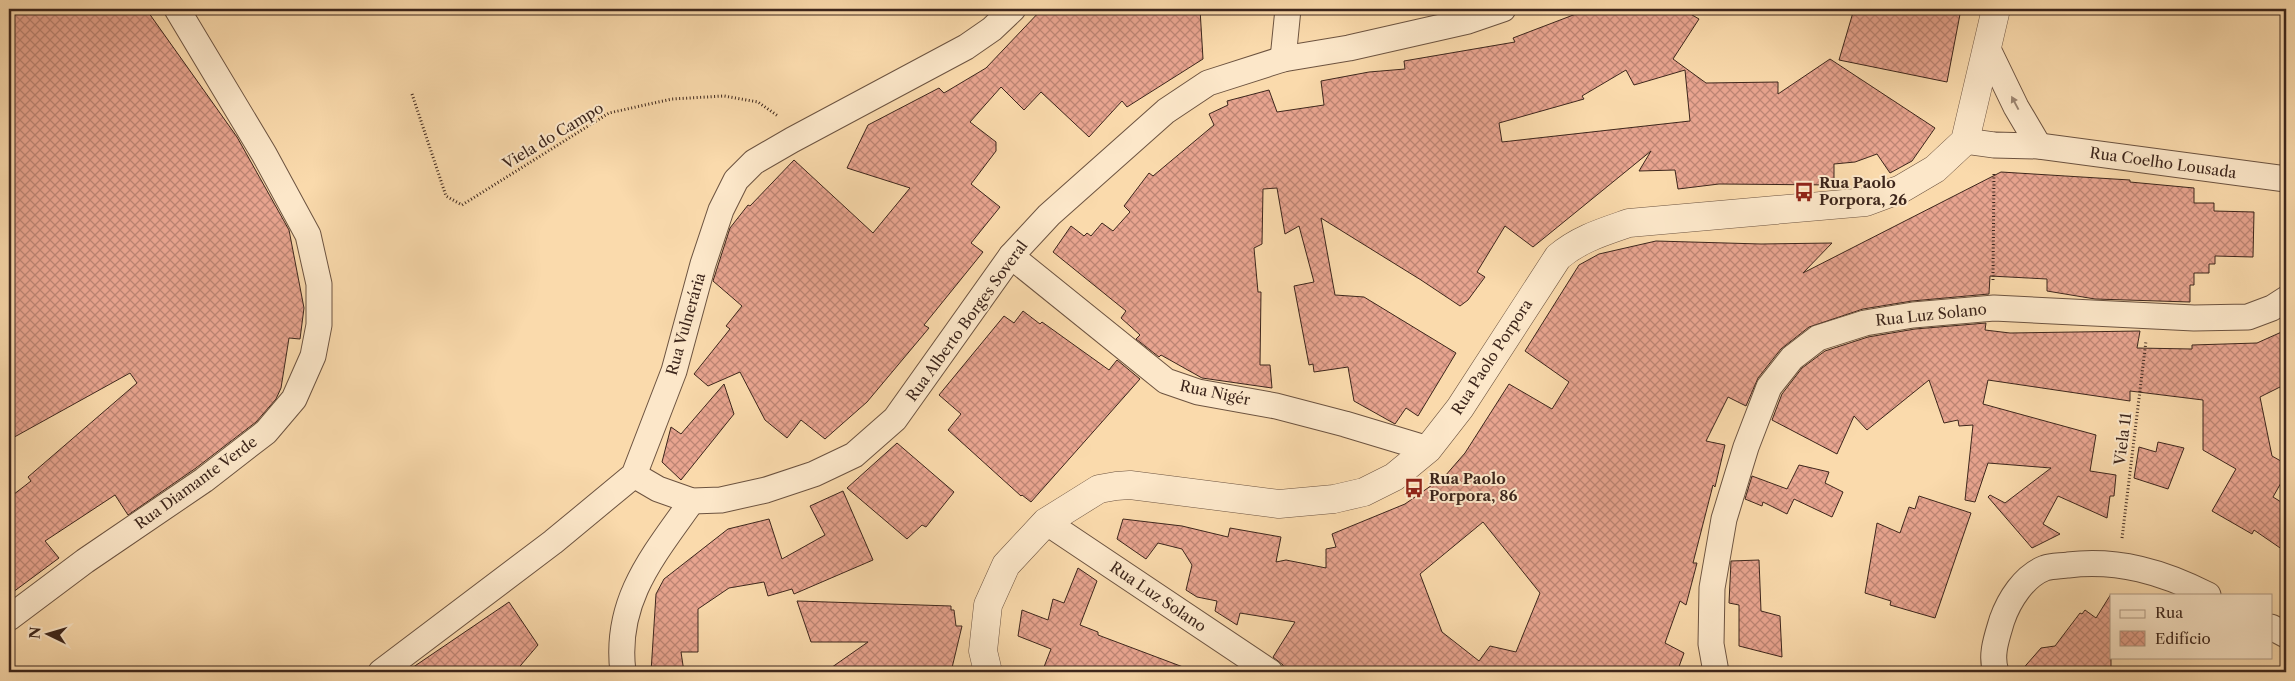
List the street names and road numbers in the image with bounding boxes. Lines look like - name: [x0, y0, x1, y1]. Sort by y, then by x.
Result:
- street label: Viela do Campo: [498, 98, 607, 174]
- street label: Rua Coelho Lousada: [2089, 143, 2238, 182]
- street label: Rua Alberto Borges Soveral: [902, 236, 1032, 405]
- street label: Rua Vulnerária: [662, 270, 709, 377]
- street label: Rua Paolo Porpora: [1447, 295, 1536, 418]
- street label: Rua Luz Solano: [1874, 299, 1988, 330]
- street label: Rua Nigér: [1178, 376, 1253, 409]
- street label: Viela 11: [2110, 411, 2135, 467]
- street label: Rua Diamante Verde: [131, 432, 261, 533]
- street label: Rua Luz Solano: [1107, 557, 1210, 636]

